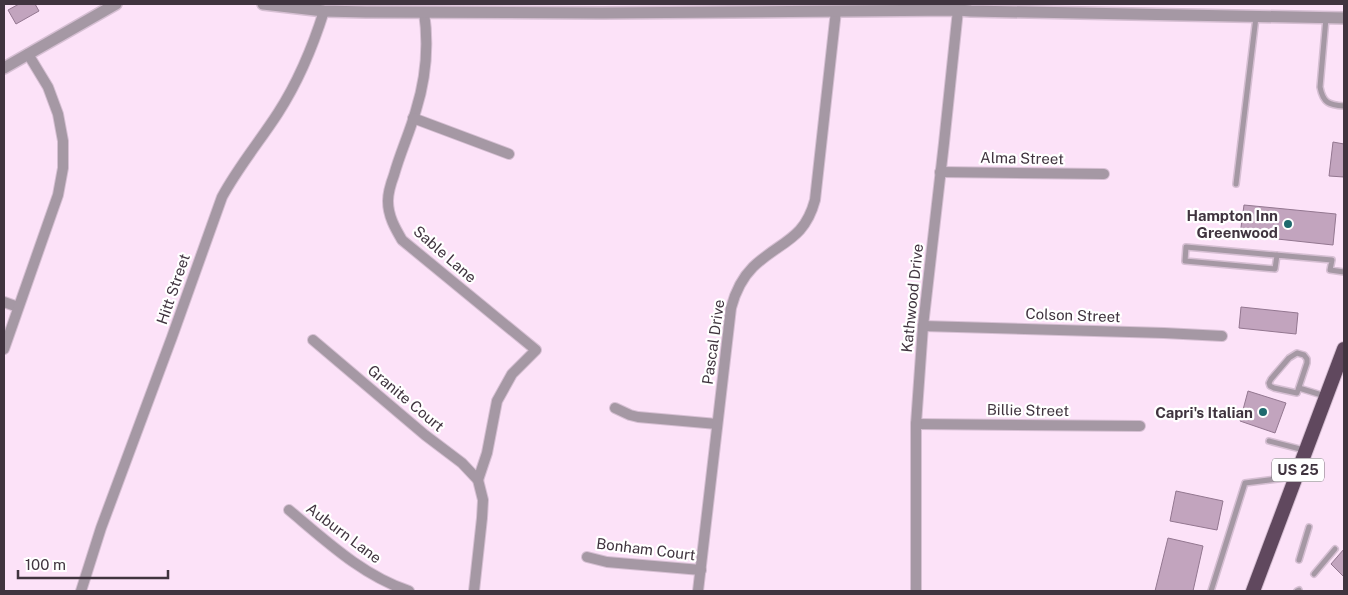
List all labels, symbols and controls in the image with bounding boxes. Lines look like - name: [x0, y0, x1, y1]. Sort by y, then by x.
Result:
- street label: Alma Street: [980, 149, 1064, 167]
- place label: Hampton Inn Greenwood: [1186, 207, 1278, 241]
- marker: Hampton Inn Greenwood: [1282, 218, 1294, 230]
- street label: Sable Lane: [410, 222, 480, 286]
- street label: Kathwood Drive: [898, 243, 926, 353]
- street label: Hitt Street: [153, 251, 193, 327]
- street label: Pascal Drive: [699, 298, 727, 386]
- street label: Colson Street: [1025, 305, 1121, 325]
- street label: Granite Court: [365, 361, 448, 435]
- street label: Billie Street: [987, 401, 1069, 419]
- place label: Capri's Italian: [1155, 404, 1253, 421]
- marker: Capri's Italian: [1257, 406, 1269, 418]
- road number: US 25: [1272, 458, 1324, 482]
- street label: Auburn Lane: [303, 499, 385, 567]
- street label: Bonham Court: [595, 534, 697, 564]
- scale bar: [18, 548, 168, 580]
- text: 100 m: [25, 556, 66, 573]

